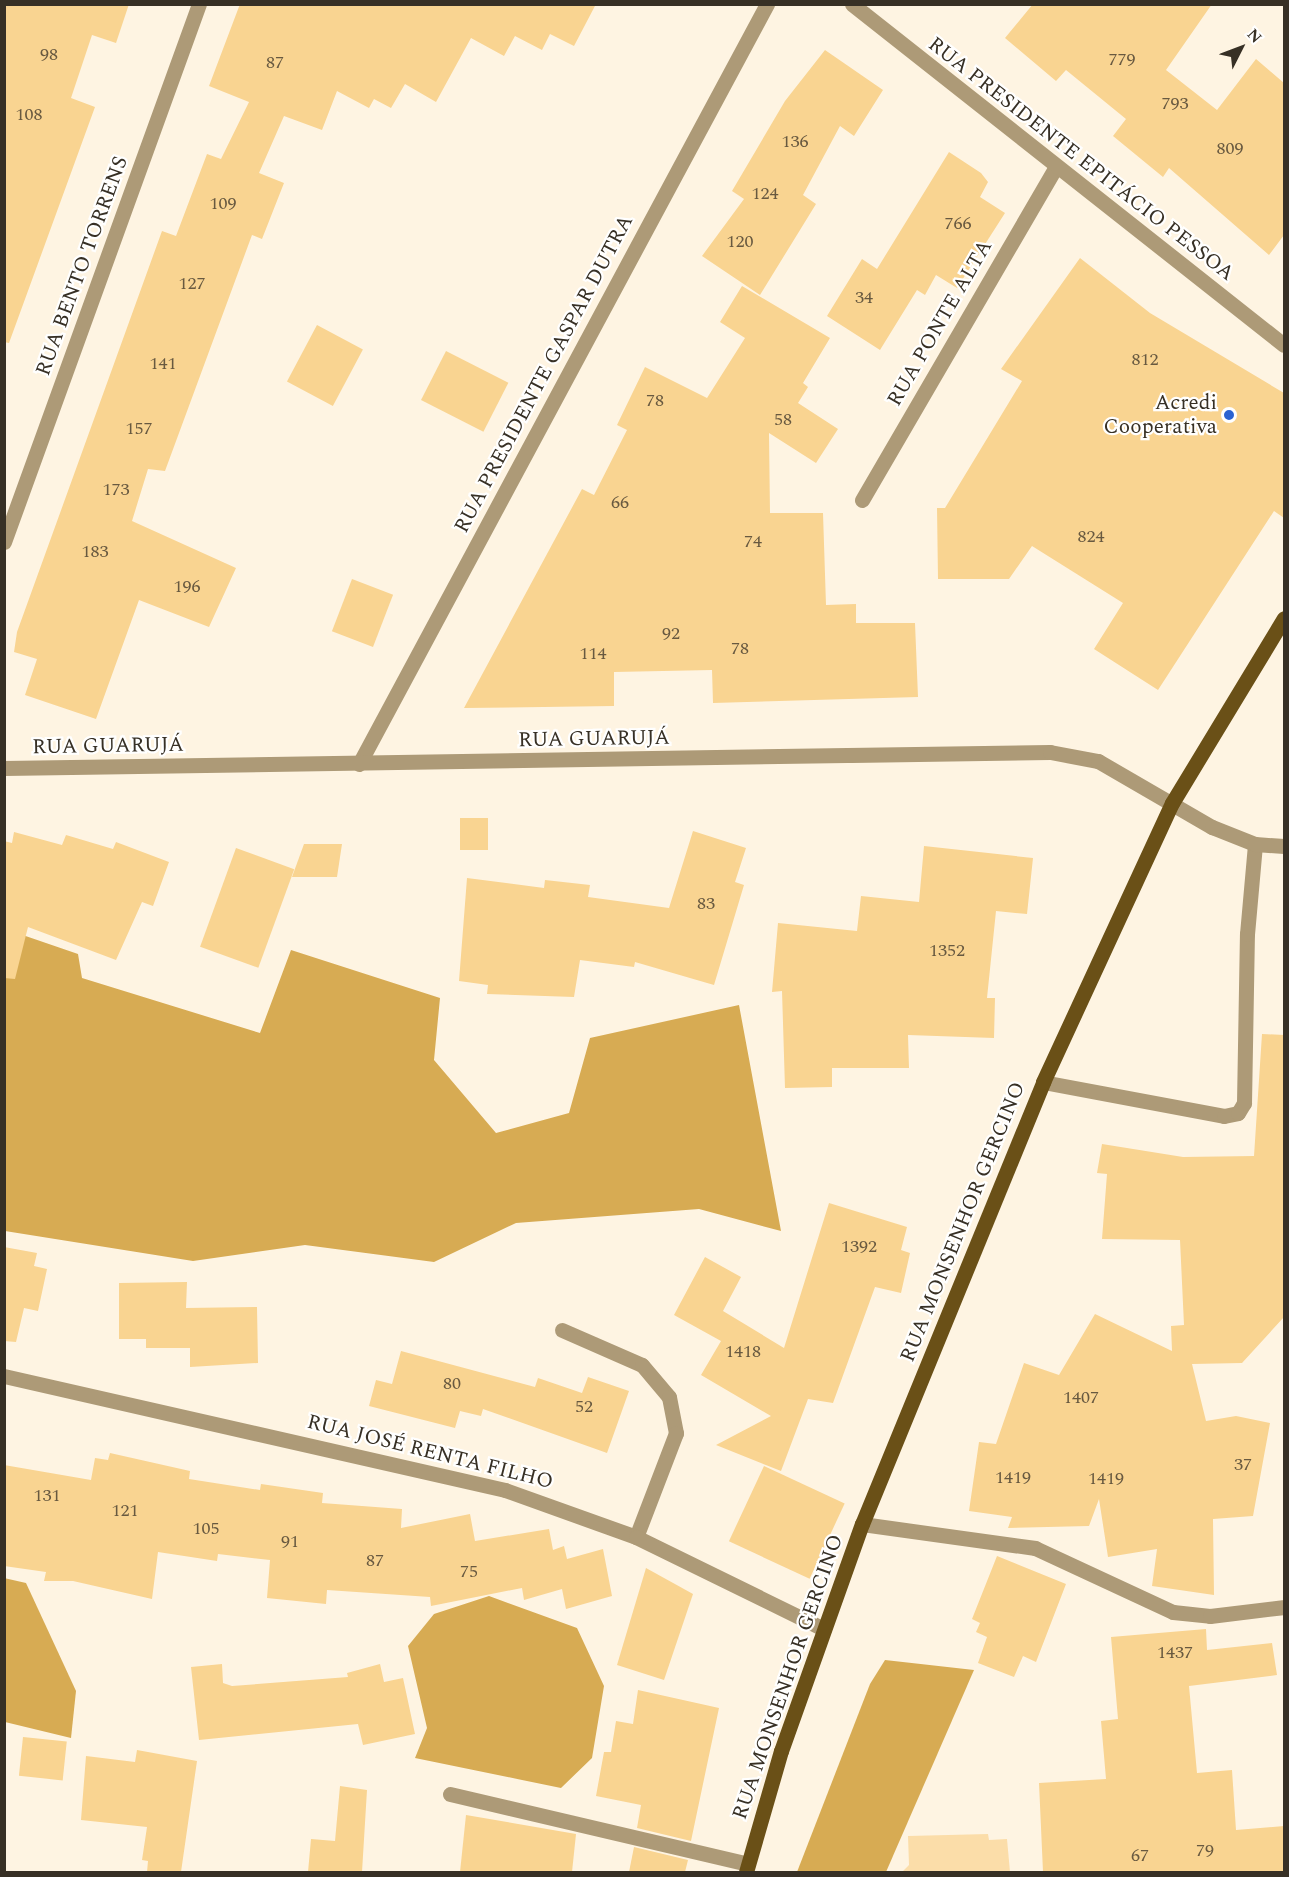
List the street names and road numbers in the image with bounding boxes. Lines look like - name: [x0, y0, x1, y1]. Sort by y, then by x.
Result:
- street label: RUA PRESIDENTE EPITÁCIO PESSOA: [923, 32, 1239, 286]
- street label: RUA BENTO TORRENS: [31, 153, 133, 379]
- street label: RUA PRESIDENTE GASPAR DUTRA: [449, 211, 639, 537]
- street label: RUA PONTE ALTA: [882, 235, 998, 411]
- street label: RUA GUARUJÁ: [518, 725, 670, 753]
- street label: RUA GUARUJÁ: [32, 732, 184, 760]
- street label: RUA MONSENHOR GERCINO: [895, 1078, 1031, 1366]
- street label: RUA JOSÉ RENTA FILHO: [304, 1409, 556, 1495]
- street label: RUA MONSENHOR GERCINO: [727, 1531, 849, 1823]

